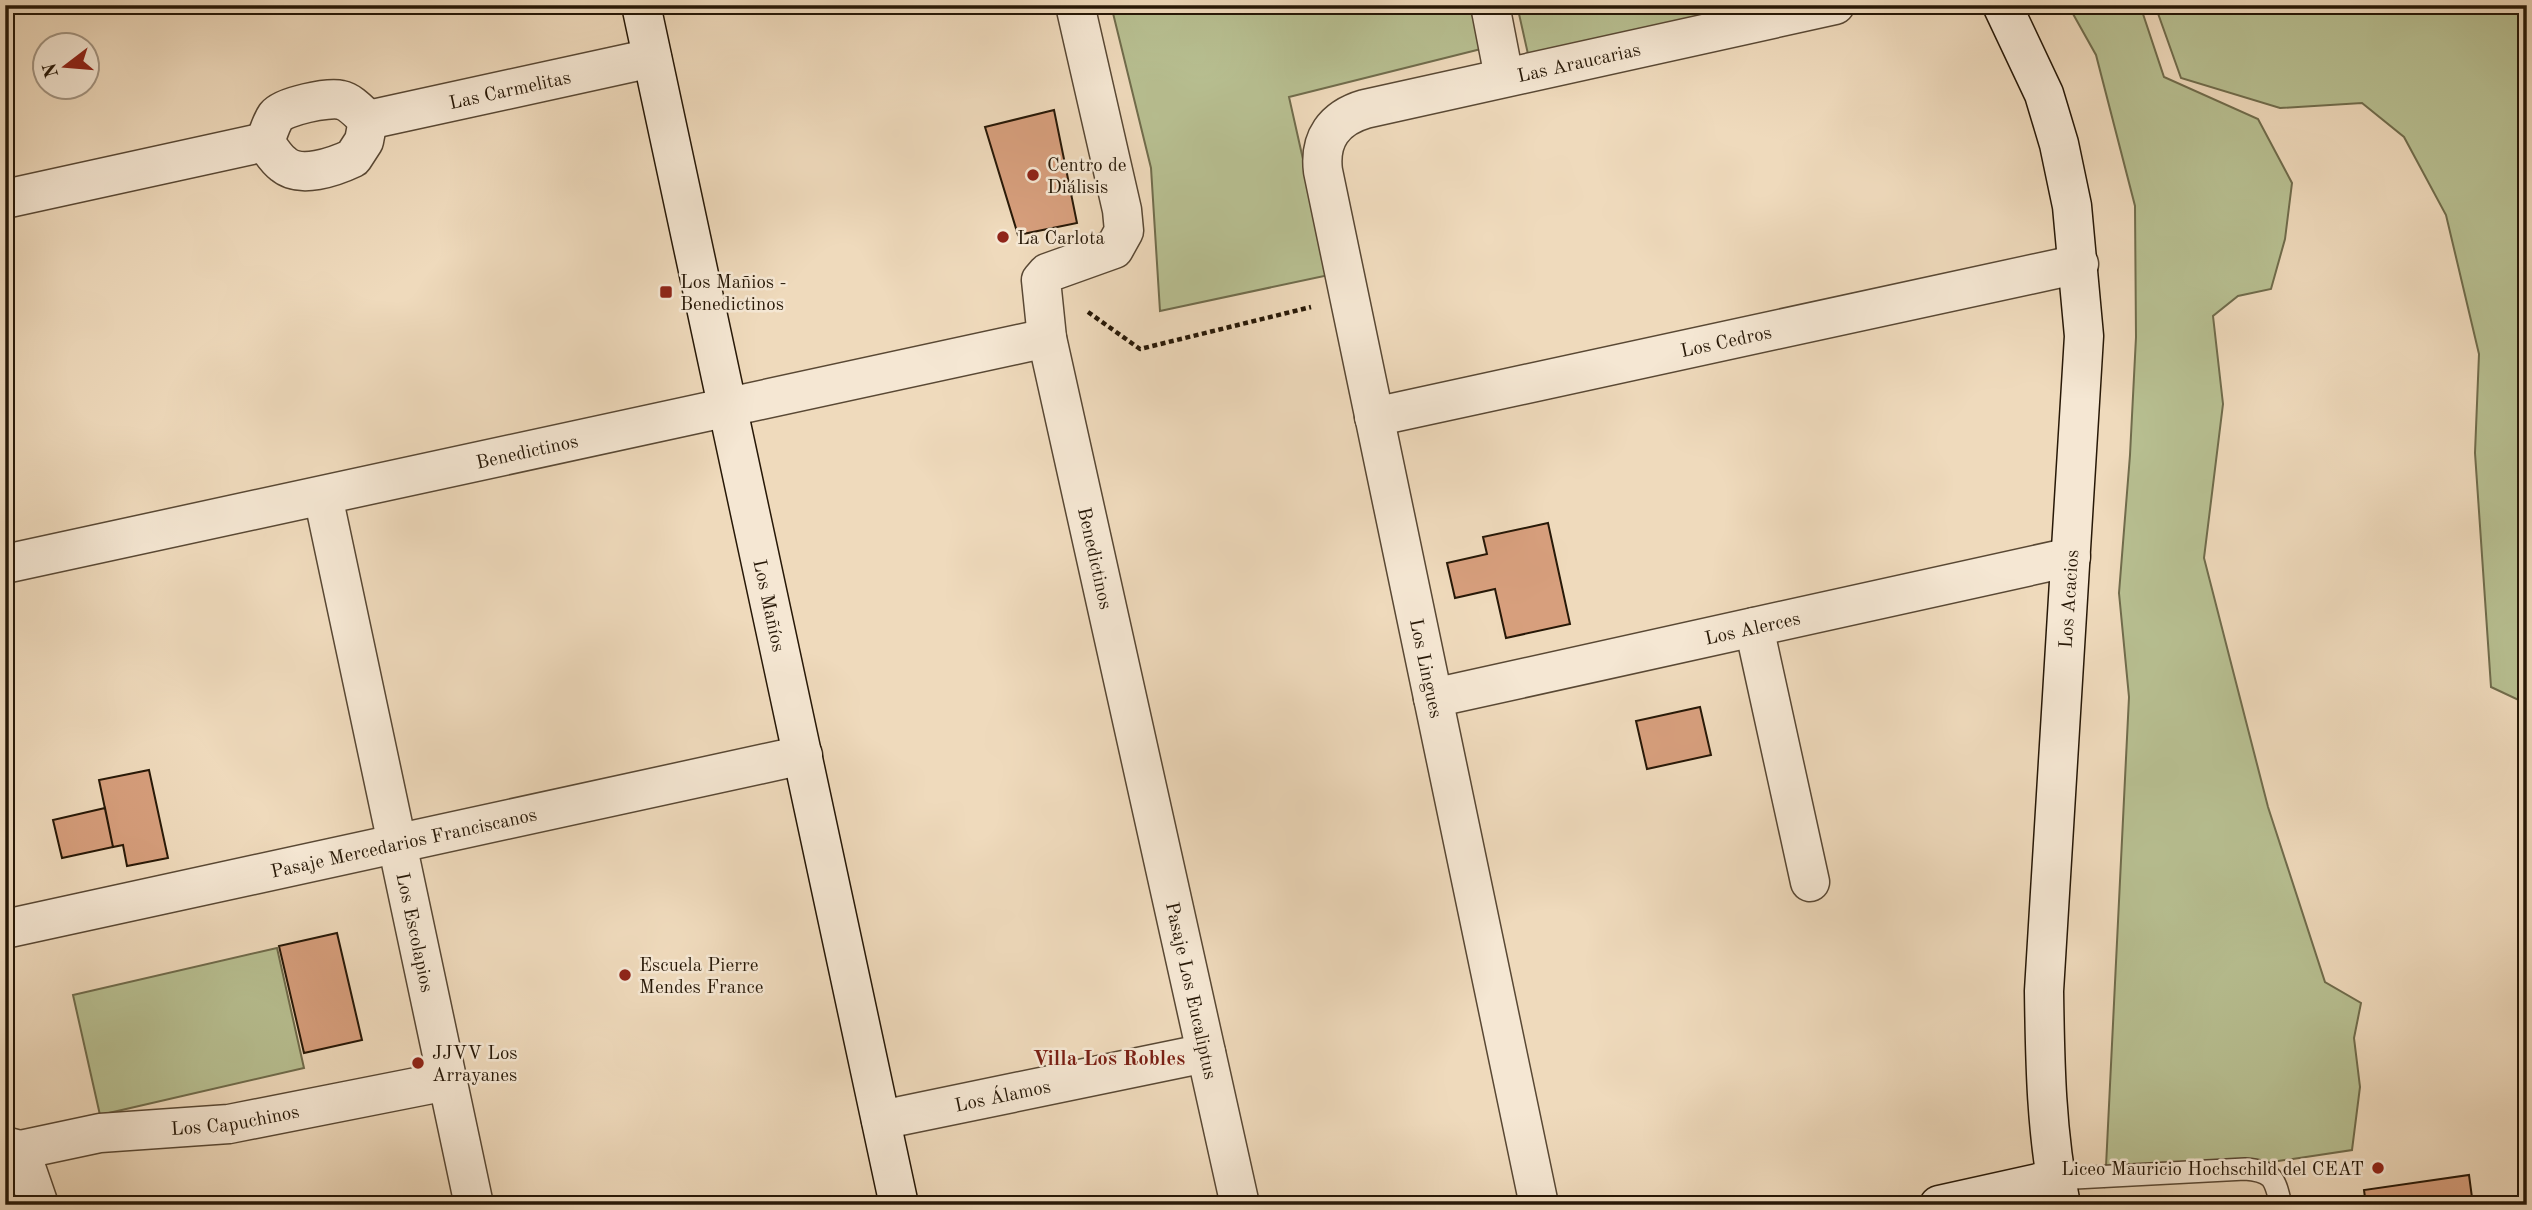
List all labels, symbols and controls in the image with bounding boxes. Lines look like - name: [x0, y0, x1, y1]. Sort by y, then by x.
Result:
- north arrow: [32, 32, 102, 102]
- street label: Las Araucarias: [1516, 41, 1643, 87]
- text: N: [41, 60, 63, 80]
- street label: Las Carmelitas: [448, 69, 573, 114]
- place label: Centro de Diálisis: [1047, 157, 1127, 198]
- marker: Centro de Diálisis: [1025, 167, 1041, 183]
- marker: La Carlota: [995, 229, 1011, 245]
- place label: La Carlota: [1017, 230, 1106, 249]
- place label: Los Mañios - Benedictinos: [680, 274, 786, 315]
- marker: Los Mañios - Benedictinos: [658, 284, 674, 300]
- street label: Los Cedros: [1679, 324, 1774, 362]
- street label: Benedictinos: [475, 433, 580, 474]
- street label: Benedictinos: [1073, 506, 1114, 611]
- street label: Los Acacios: [2058, 549, 2083, 649]
- street label: Los Mañíos: [748, 558, 787, 654]
- street label: Los Alerces: [1703, 610, 1802, 650]
- street label: Los Lingues: [1405, 617, 1444, 720]
- street label: Pasaje Mercedarios Franciscanos: [269, 806, 539, 883]
- street label: Los Escolapios: [391, 871, 435, 994]
- street label: Pasaje Los Eucaliptus: [1161, 900, 1219, 1081]
- place label: Escuela Pierre Mendes France: [639, 957, 763, 998]
- marker: Escuela Pierre Mendes France: [617, 967, 633, 983]
- place label: JJVV Los Arrayanes: [432, 1045, 518, 1086]
- district label: Villa Los Robles: [1033, 1049, 1185, 1070]
- marker: JJVV Los Arrayanes: [410, 1055, 426, 1071]
- street label: Los Álamos: [953, 1078, 1053, 1117]
- street label: Los Capuchinos: [170, 1103, 301, 1140]
- marker: Liceo Mauricio Hochschild del CEAT: [2370, 1160, 2386, 1176]
- place label: Liceo Mauricio Hochschild del CEAT: [2061, 1161, 2364, 1180]

